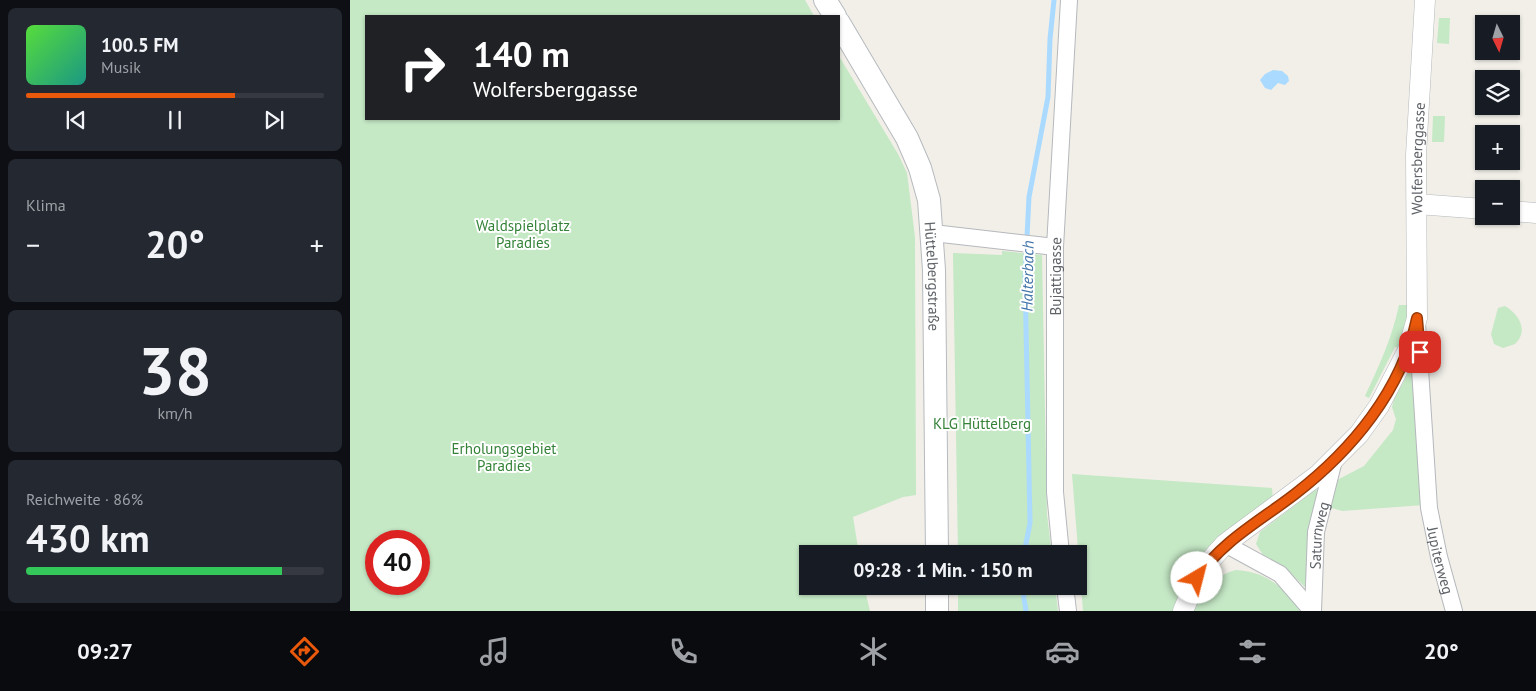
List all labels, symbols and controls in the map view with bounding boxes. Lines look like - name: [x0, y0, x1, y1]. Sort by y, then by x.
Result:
- north arrow: [1475, 15, 1520, 60]
- map controls: [1475, 15, 1520, 225]
- text: 140 m: [473, 31, 570, 77]
- text: 100.5 FM: [101, 33, 178, 57]
- icon: right: [390, 35, 455, 100]
- text: Musik: [101, 57, 141, 77]
- button: layers: [1475, 70, 1520, 115]
- text: Wolfersberggasse: [473, 75, 638, 103]
- street label: Wolfersberggasse: [1406, 102, 1429, 215]
- icon: previous: [62, 106, 90, 134]
- icon: pause: [161, 106, 189, 134]
- icon: next: [260, 106, 288, 134]
- button: +: [1475, 125, 1520, 170]
- button: −: [1475, 180, 1520, 225]
- text: Klima: [26, 195, 66, 215]
- park label: Waldspielplatz Paradies: [476, 216, 570, 252]
- text: 20°: [145, 219, 205, 268]
- street label: Hüttelbergstraße: [921, 221, 944, 331]
- text: −: [26, 226, 40, 263]
- text: +: [310, 226, 324, 263]
- street label: Bujattigasse: [1046, 237, 1065, 315]
- water label: Halterbach: [1016, 240, 1038, 312]
- text: 38: [138, 328, 212, 412]
- pin: [1399, 331, 1441, 373]
- icon: arrive: [1406, 338, 1434, 366]
- text: km/h: [157, 403, 193, 423]
- park label: KLG Hüttelberg: [933, 414, 1031, 433]
- park label: Erholungsgebiet Paradies: [452, 439, 556, 475]
- text: Reichweite · 86%: [26, 489, 143, 509]
- street label: Saturnweg: [1305, 500, 1333, 570]
- text: 430 km: [26, 513, 150, 562]
- street label: Jupiterweg: [1423, 524, 1458, 596]
- speed limit sign: 40: [365, 530, 430, 595]
- position arrow: [1170, 551, 1222, 603]
- text: 09:28 · 1 Min. · 150 m: [853, 558, 1033, 582]
- icon: directions: [287, 634, 322, 669]
- icon: music: [477, 634, 512, 669]
- icon: phone: [666, 634, 701, 669]
- icon: climate: [856, 634, 891, 669]
- icon: car: [1045, 634, 1080, 669]
- icon: filters: [1235, 634, 1270, 669]
- text: 09:27: [77, 637, 133, 665]
- text: 20°: [1424, 637, 1459, 665]

